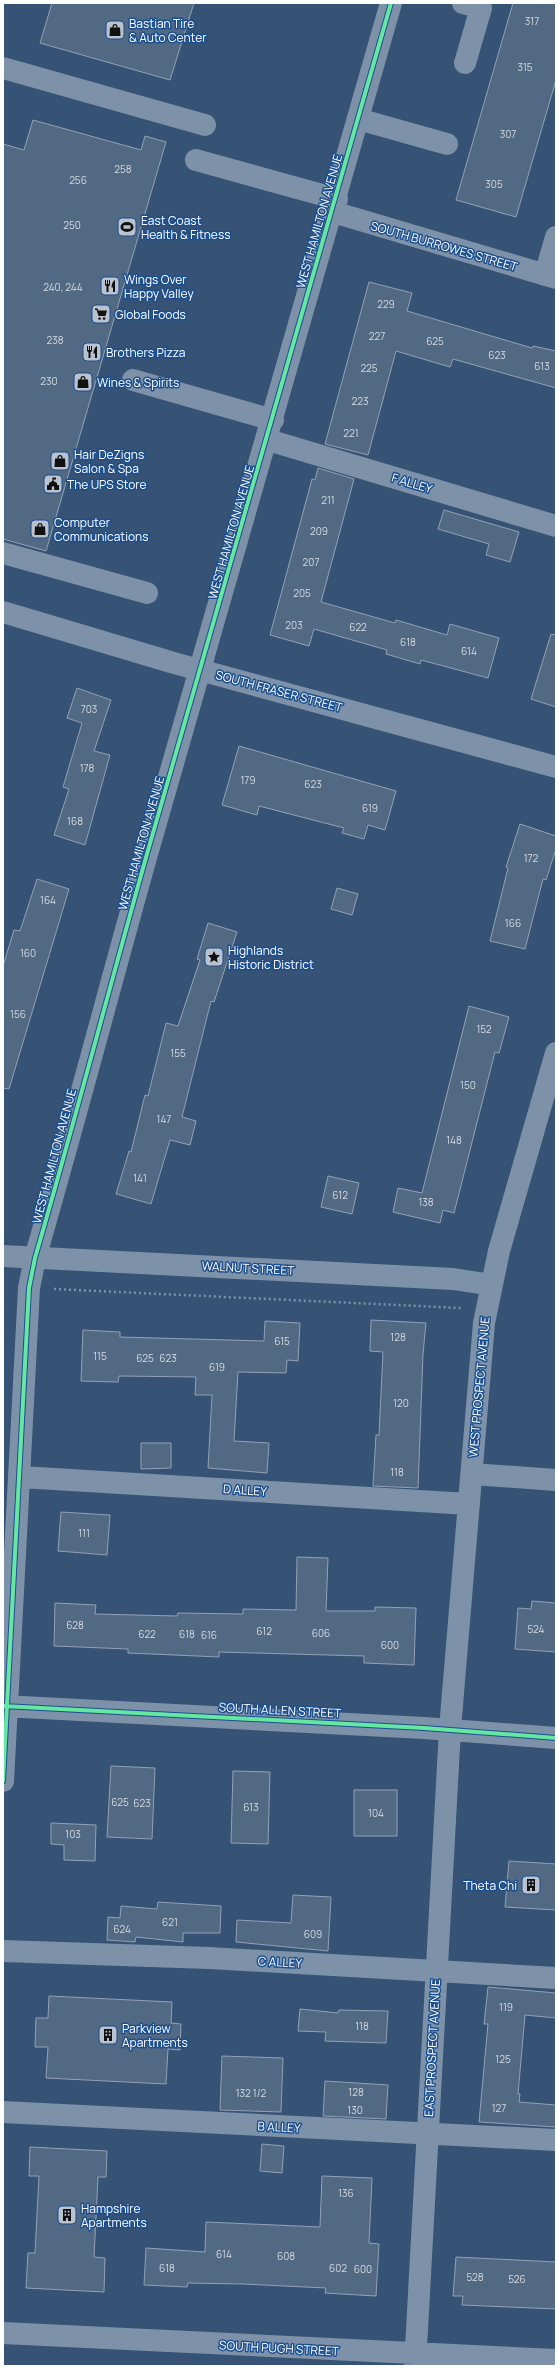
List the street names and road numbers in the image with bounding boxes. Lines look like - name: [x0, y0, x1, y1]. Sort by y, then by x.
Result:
- street label: WEST HAMILTON AVENUE: [292, 152, 346, 290]
- street label: SOUTH BURROWES STREET: [369, 217, 520, 275]
- street label: WEST HAMILTON AVENUE: [204, 463, 258, 601]
- street label: F ALLEY: [390, 469, 435, 497]
- street label: SOUTH FRASER STREET: [214, 666, 345, 716]
- street label: WEST HAMILTON AVENUE: [114, 774, 168, 912]
- street label: WEST HAMILTON AVENUE: [28, 1087, 80, 1225]
- street label: WALNUT STREET: [201, 1257, 296, 1279]
- street label: WEST PROSPECT AVENUE: [464, 1316, 494, 1458]
- street label: D ALLEY: [223, 1480, 268, 1500]
- street label: SOUTH ALLEN STREET: [218, 1698, 342, 1722]
- street label: C ALLEY: [257, 1952, 303, 1972]
- street label: EAST PROSPECT AVENUE: [420, 1979, 444, 2117]
- street label: B ALLEY: [257, 2117, 301, 2137]
- street label: SOUTH PUGH STREET: [219, 2336, 340, 2360]

